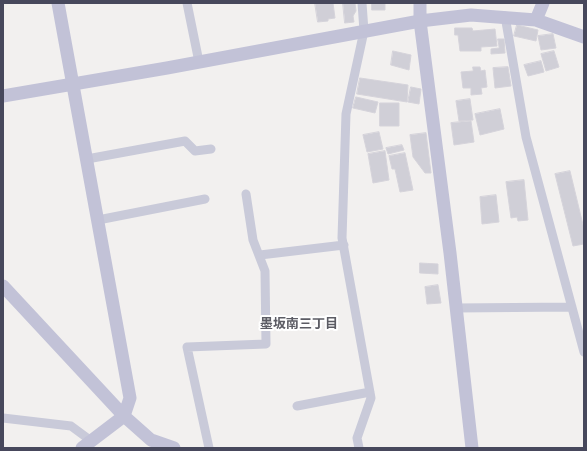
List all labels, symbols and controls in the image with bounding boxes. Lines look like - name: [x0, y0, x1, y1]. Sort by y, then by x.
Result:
- district label: 墨坂南三丁目: [260, 317, 338, 333]

